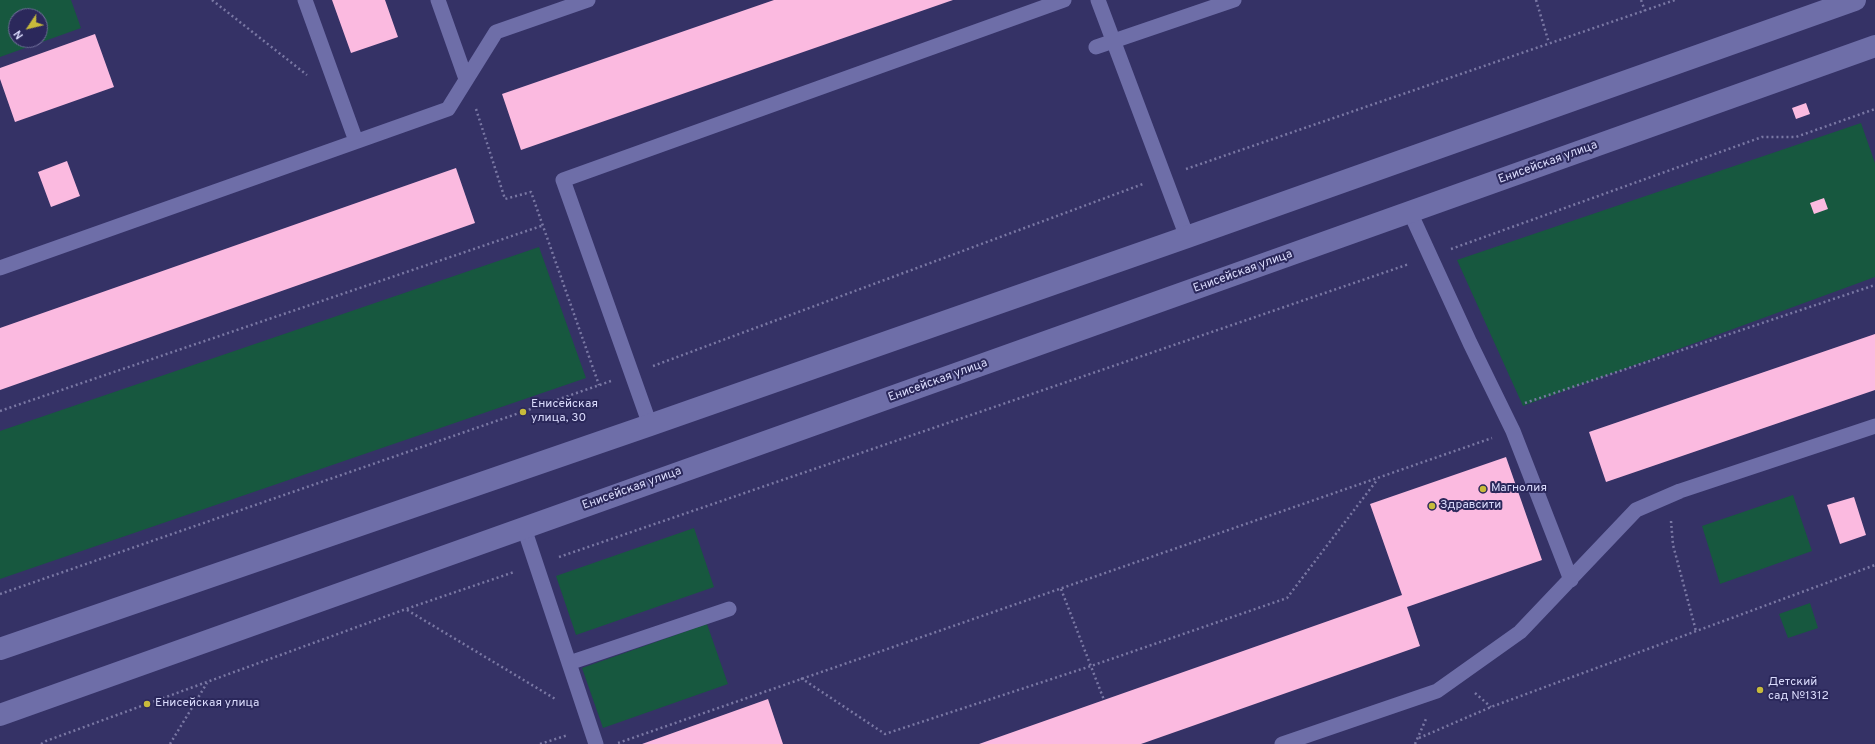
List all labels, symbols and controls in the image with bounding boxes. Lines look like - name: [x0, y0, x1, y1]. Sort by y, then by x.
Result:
- north arrow: [8, 8, 48, 48]
- text: N: [11, 27, 27, 42]
- street label: Енисейская улица: [1496, 138, 1600, 188]
- street label: Енисейская улица: [1191, 247, 1295, 297]
- street label: Енисейская улица: [886, 356, 990, 406]
- place label: Енисейская улица, 30: [531, 398, 598, 426]
- marker: Енисейская улица, 30: [518, 407, 528, 417]
- street label: Енисейская улица: [580, 464, 684, 514]
- place label: Магнолия: [1491, 482, 1547, 496]
- marker: Магнолия: [1478, 484, 1488, 494]
- place label: Здравсити: [1440, 499, 1501, 513]
- marker: Здравсити: [1427, 501, 1437, 511]
- place label: Детский сад №1312: [1768, 676, 1829, 704]
- marker: Детский сад №1312: [1755, 685, 1765, 695]
- place label: Енисейская улица: [155, 697, 259, 711]
- marker: Енисейская улица: [142, 699, 152, 709]

